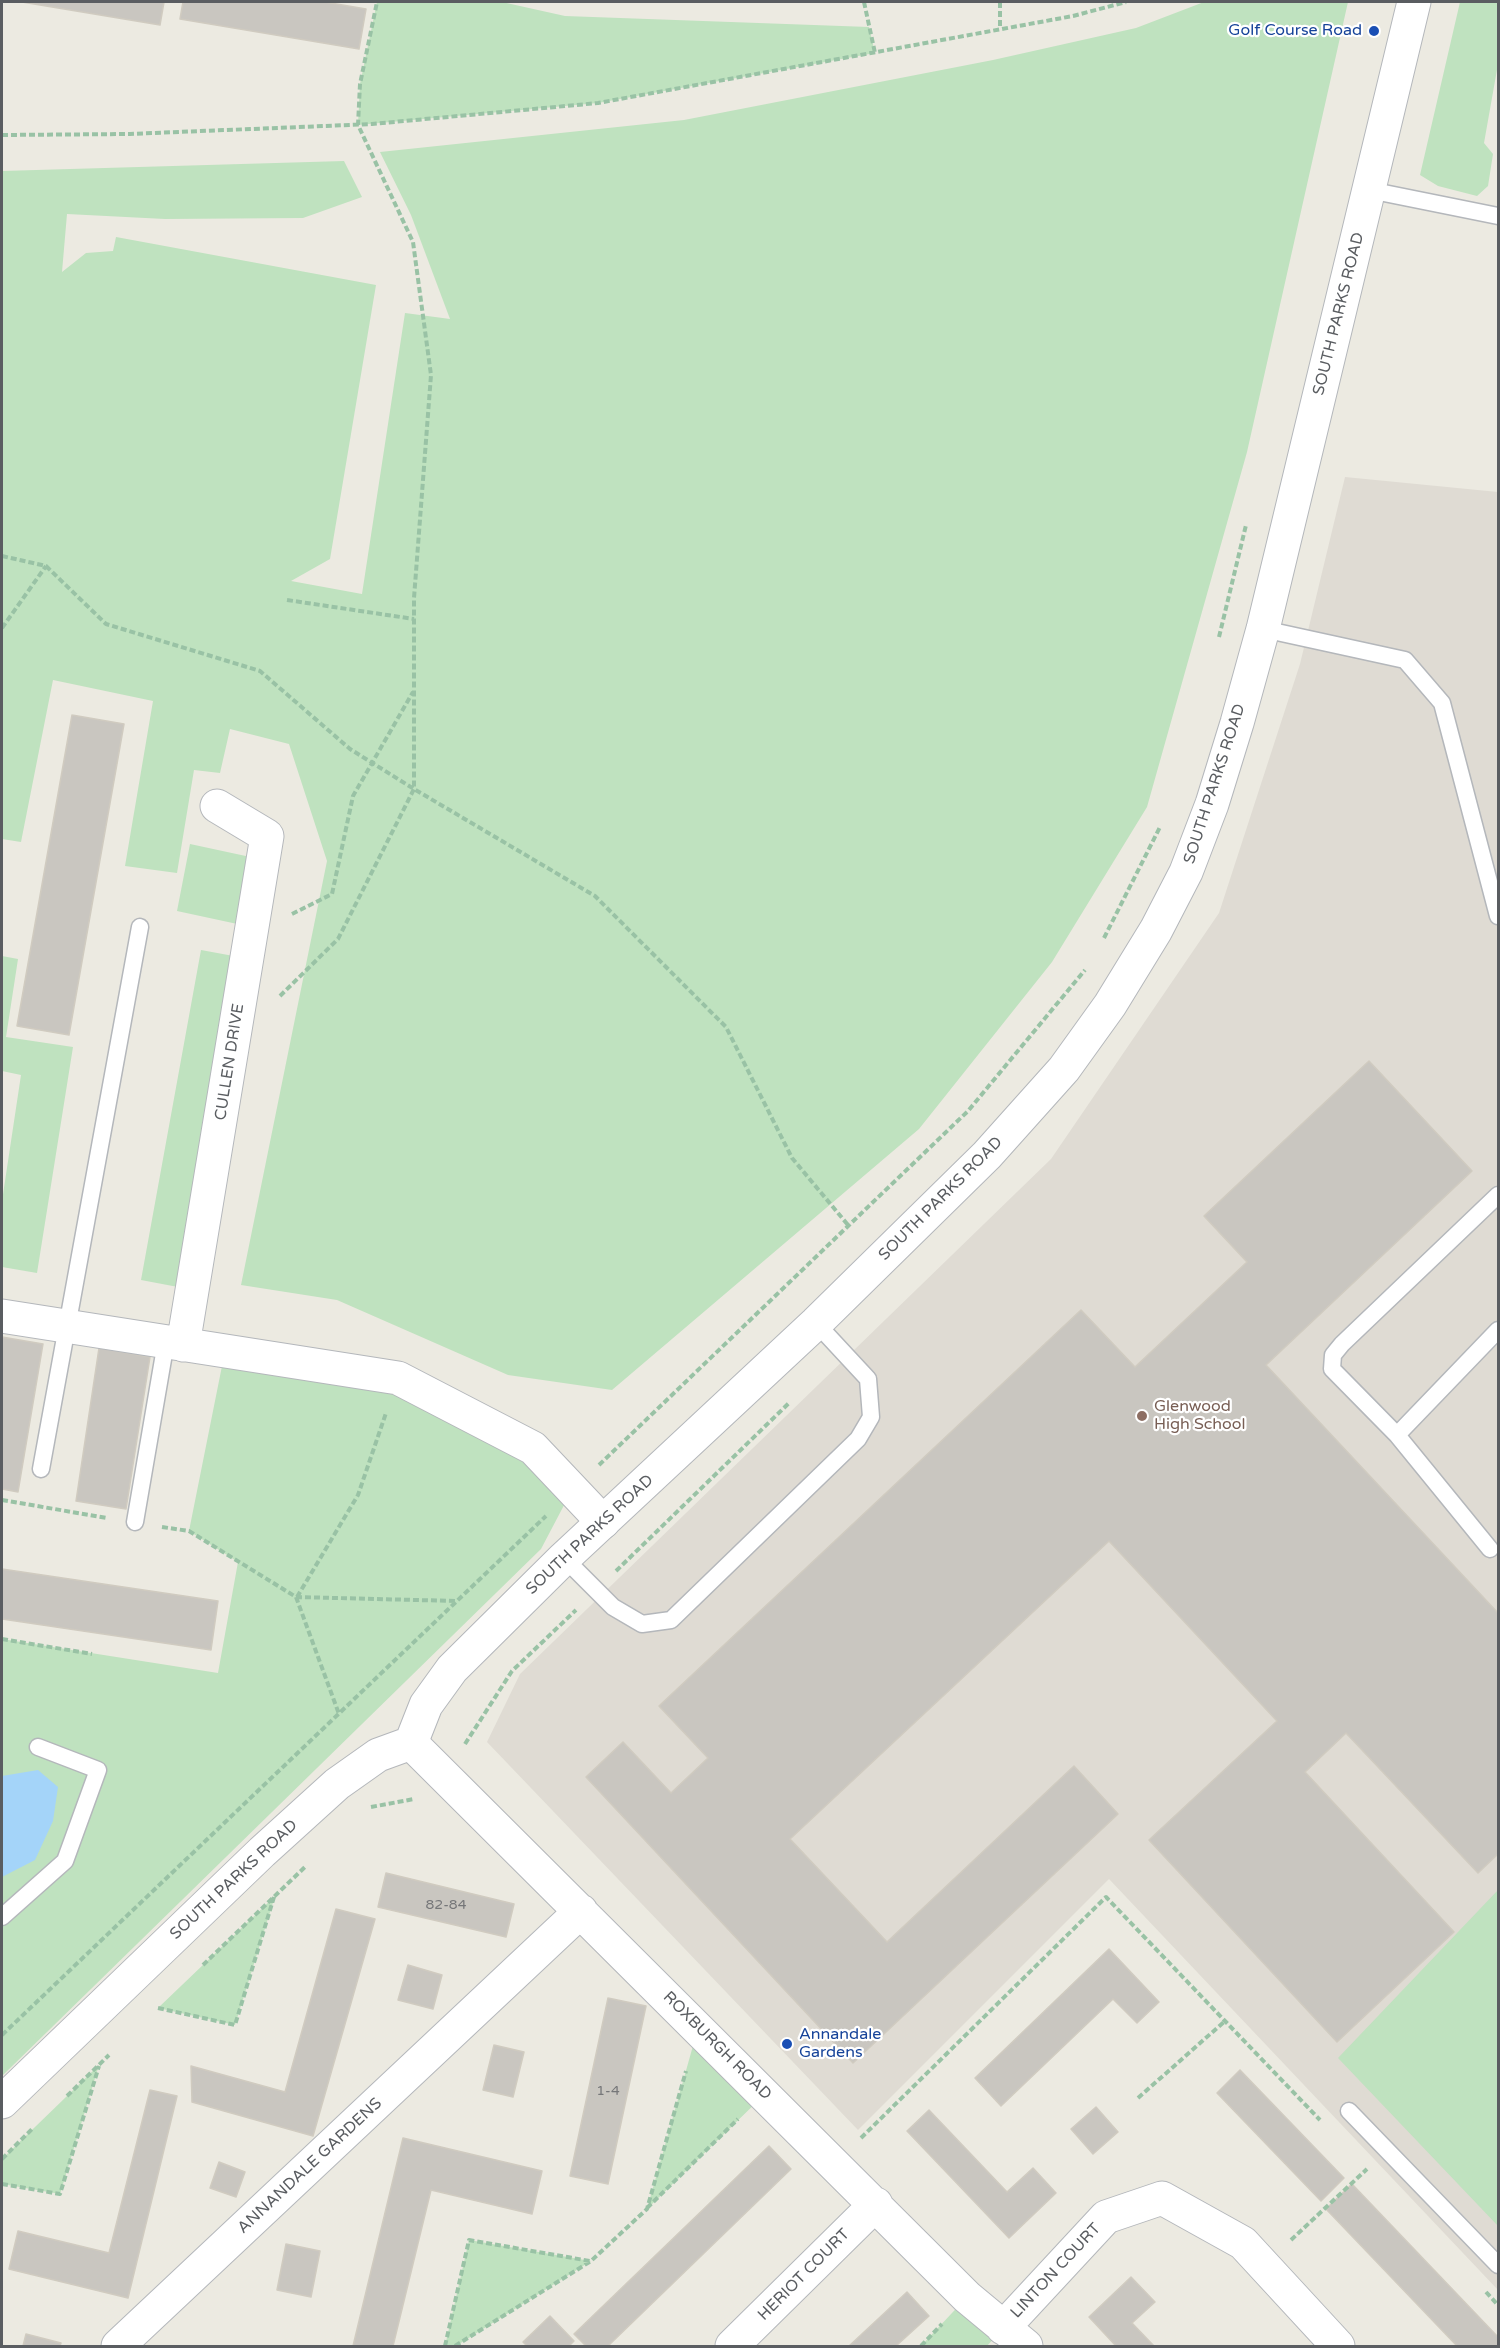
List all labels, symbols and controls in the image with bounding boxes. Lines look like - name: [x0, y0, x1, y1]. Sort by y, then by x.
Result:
- place label: Golf Course Road: [1228, 21, 1362, 41]
- marker: Golf Course Road: [1367, 24, 1381, 38]
- street label: SOUTH PARKS ROAD: [1309, 231, 1369, 397]
- street label: SOUTH PARKS ROAD: [1180, 702, 1250, 866]
- street label: CULLEN DRIVE: [211, 1002, 249, 1122]
- street label: SOUTH PARKS ROAD: [875, 1133, 1007, 1265]
- place label: Glenwood High School: [1154, 1397, 1245, 1435]
- marker: Glenwood High School: [1135, 1409, 1149, 1423]
- street label: SOUTH PARKS ROAD: [522, 1471, 658, 1599]
- street label: SOUTH PARKS ROAD: [166, 1816, 302, 1944]
- house number: 82-84: [426, 1897, 466, 1913]
- street label: ROXBURGH ROAD: [659, 1988, 775, 2104]
- place label: Annandale Gardens: [799, 2025, 881, 2063]
- marker: Annandale Gardens: [780, 2037, 794, 2051]
- house number: 1-4: [596, 2083, 620, 2099]
- street label: ANNANDALE GARDENS: [234, 2094, 386, 2238]
- street label: LINTON COURT: [1007, 2219, 1105, 2323]
- street label: HERIOT COURT: [754, 2225, 854, 2325]

